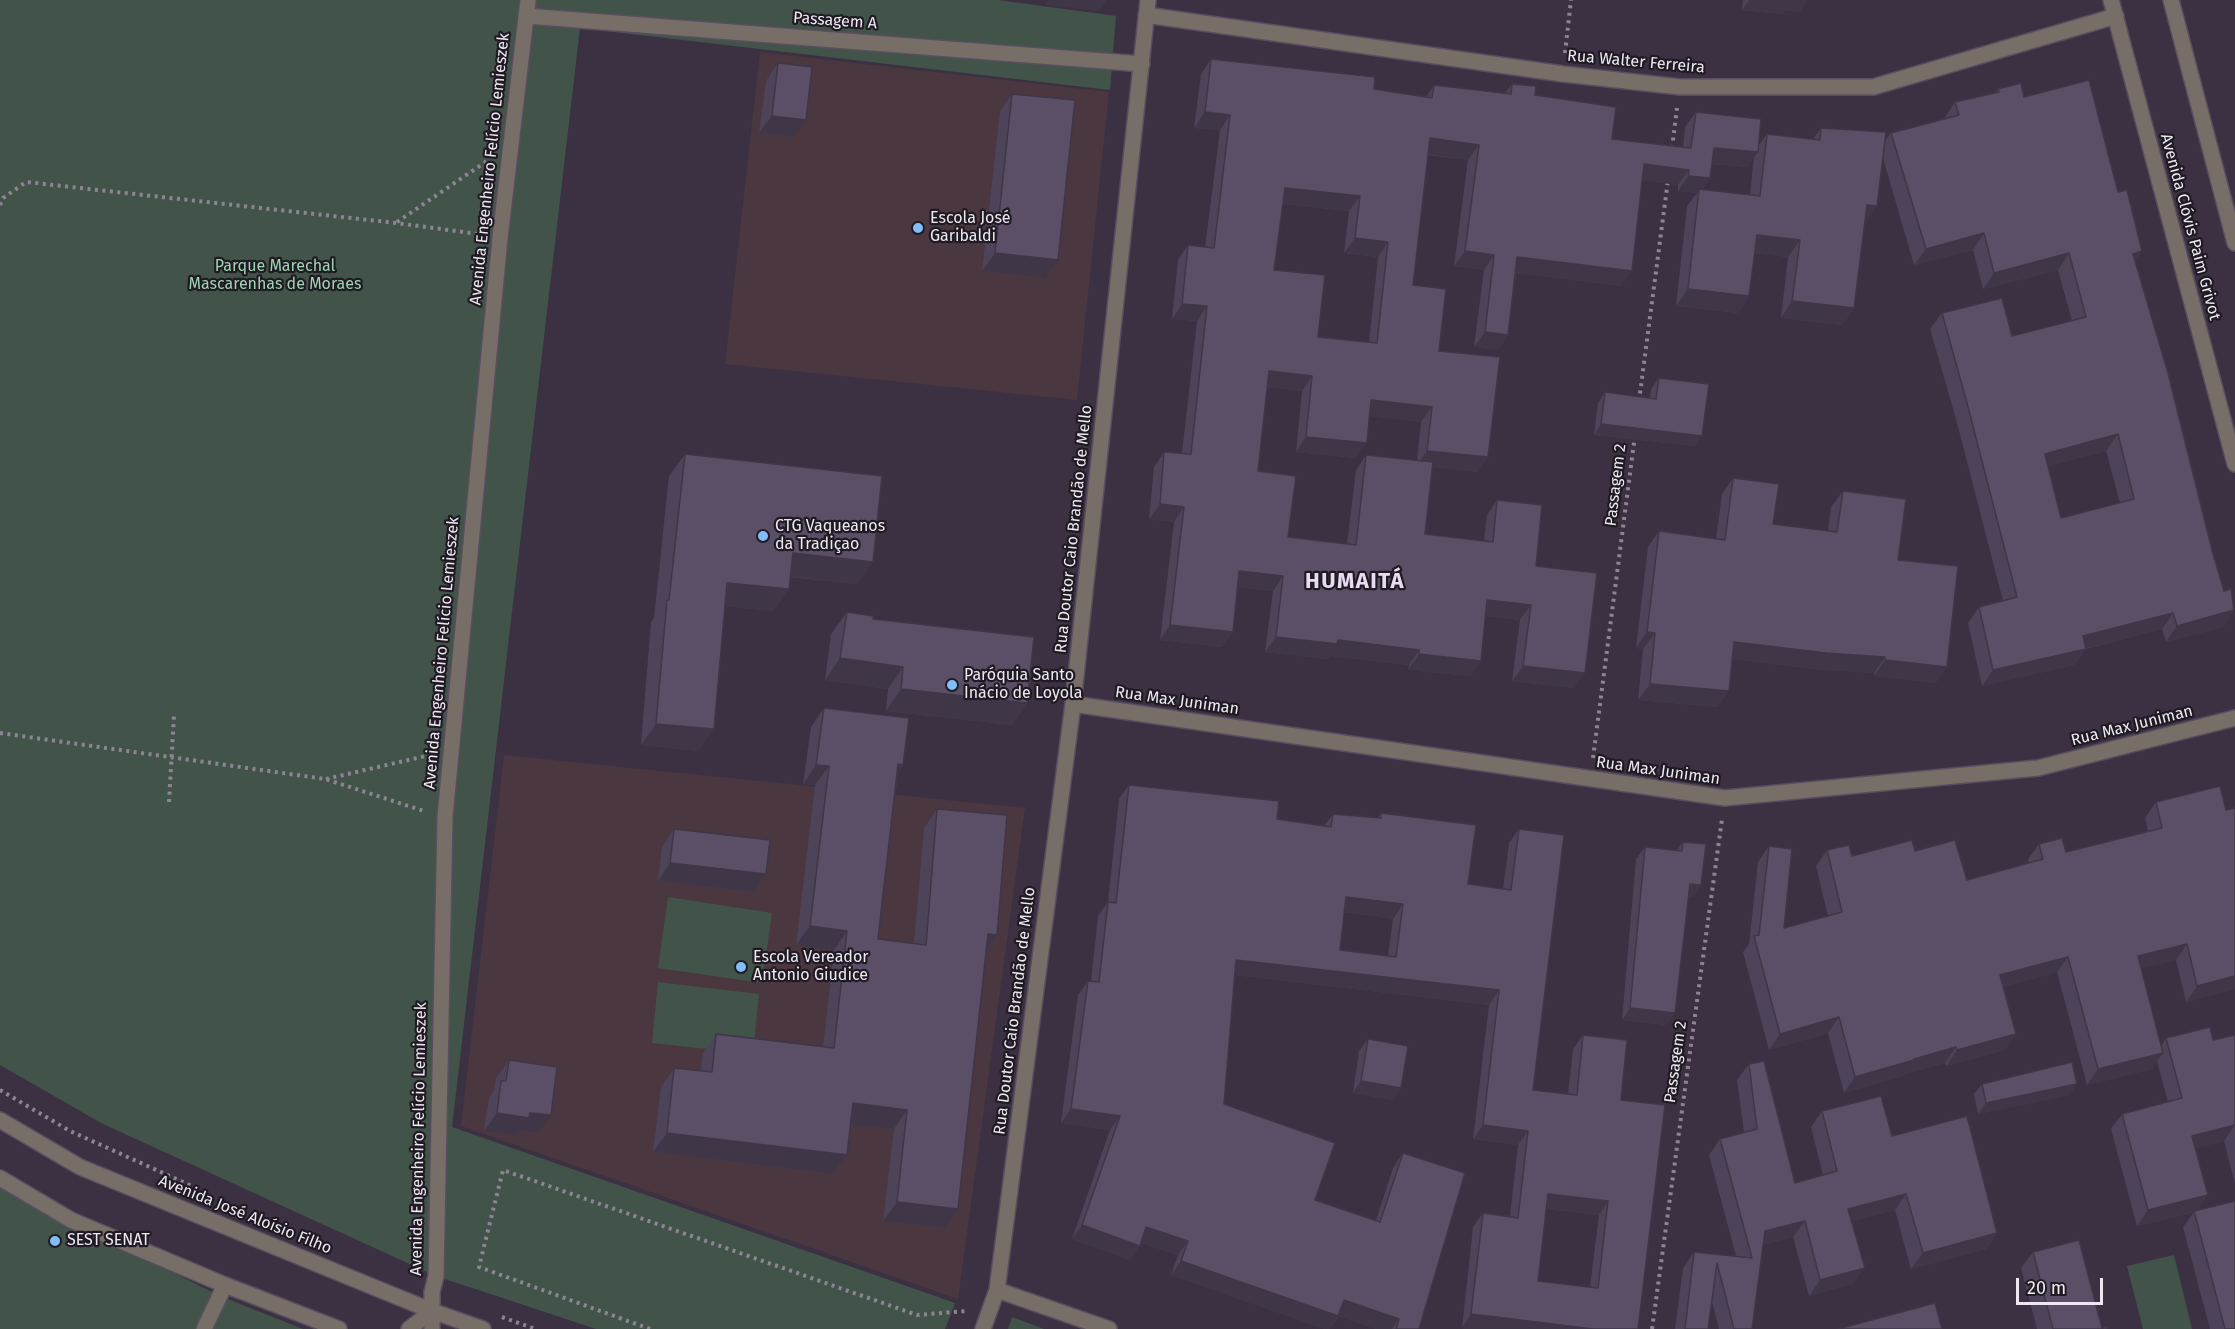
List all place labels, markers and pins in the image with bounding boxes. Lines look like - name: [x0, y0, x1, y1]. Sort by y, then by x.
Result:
- place label: Escola José Garibaldi: [930, 209, 1011, 247]
- marker: Escola José Garibaldi: [911, 221, 925, 235]
- place label: CTG Vaqueanos da Tradiçao: [775, 517, 885, 555]
- marker: CTG Vaqueanos da Tradiçao: [756, 529, 770, 543]
- place label: Paróquia Santo Inácio de Loyola: [964, 666, 1082, 704]
- marker: Paróquia Santo Inácio de Loyola: [945, 678, 959, 692]
- place label: Escola Vereador Antonio Giudice: [753, 948, 868, 986]
- marker: Escola Vereador Antonio Giudice: [734, 960, 748, 974]
- place label: SEST SENAT: [67, 1231, 150, 1251]
- marker: SEST SENAT: [48, 1234, 62, 1248]

